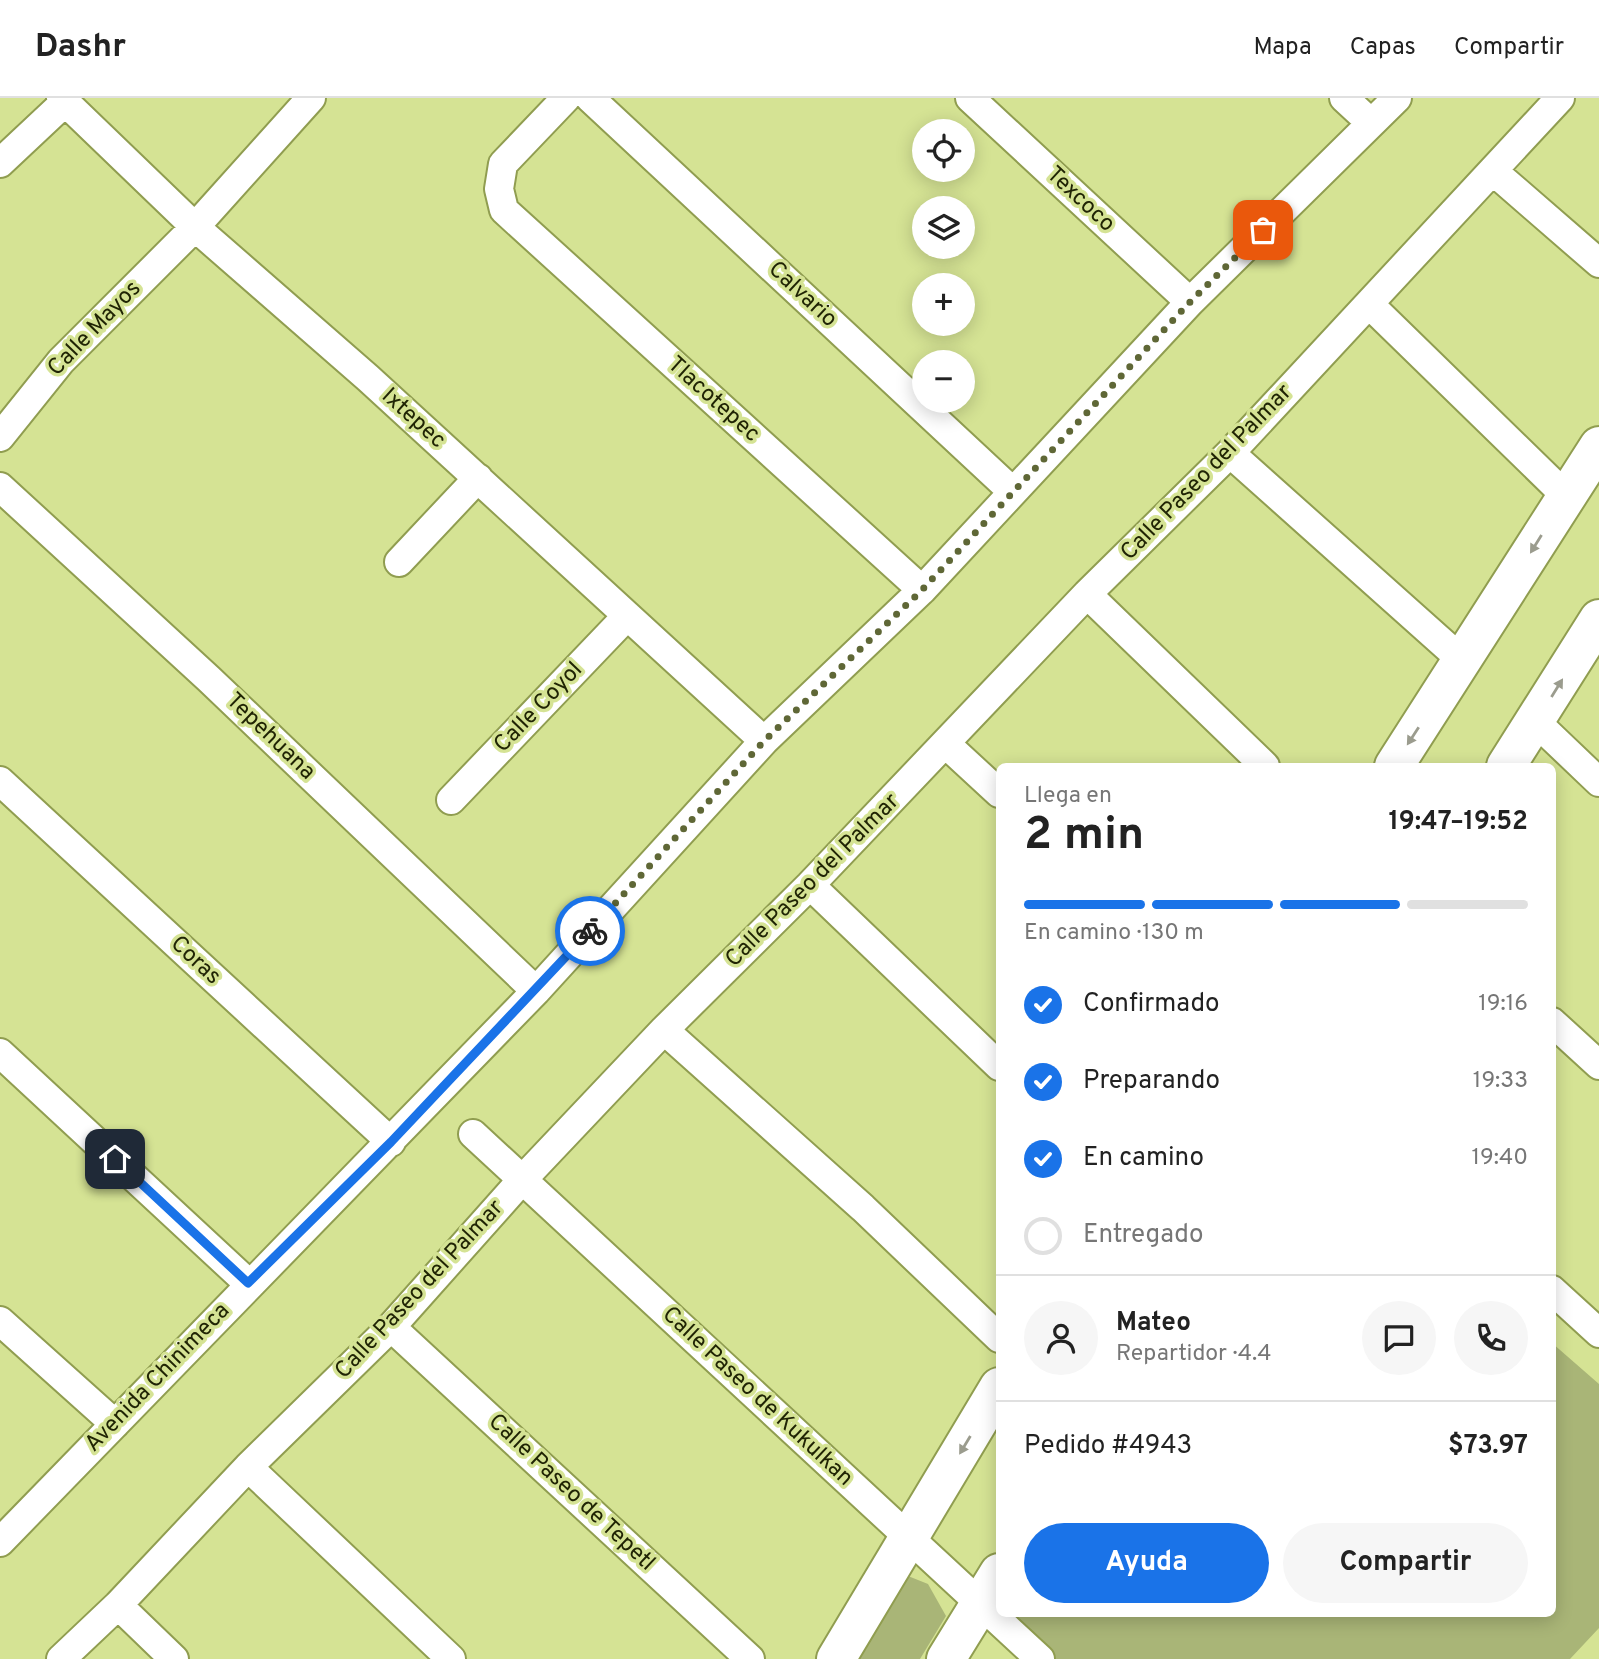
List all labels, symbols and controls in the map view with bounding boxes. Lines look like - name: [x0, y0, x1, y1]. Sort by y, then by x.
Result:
- text: Dashr: [35, 27, 126, 69]
- text: Mapa: [1254, 33, 1312, 63]
- text: Capas: [1350, 33, 1416, 63]
- text: Compartir: [1454, 33, 1564, 63]
- map controls: [912, 119, 975, 413]
- button: locate: [912, 119, 975, 182]
- street label: Texcoco: [1040, 161, 1120, 239]
- button: layers: [912, 196, 975, 259]
- pin: [1233, 200, 1293, 260]
- icon: bag: [1244, 211, 1282, 249]
- street label: Calvario: [761, 256, 843, 334]
- button: +: [912, 273, 975, 336]
- street label: Calle Mayos: [42, 275, 148, 383]
- button: −: [912, 350, 975, 413]
- street label: Tlacotepec: [661, 351, 765, 449]
- street label: Calle Paseo del Palmar: [1115, 379, 1299, 567]
- street label: Ixtepec: [375, 382, 451, 456]
- one-way arrow: [1529, 535, 1542, 554]
- street label: Calle Coyol: [488, 656, 590, 760]
- one-way arrow: [1550, 679, 1563, 698]
- street label: Tepehuana: [219, 687, 321, 787]
- one-way arrow: [1407, 727, 1420, 746]
- text: Llega en: [1024, 782, 1112, 811]
- street label: Calle Paseo del Palmar: [720, 788, 906, 974]
- text: 19:47–19:52: [1388, 806, 1528, 839]
- text: 2 min: [1024, 807, 1144, 866]
- courier: [555, 896, 625, 966]
- icon: bike: [571, 912, 609, 950]
- text: En camino · 130 m: [1024, 919, 1204, 948]
- street label: Coras: [164, 930, 226, 992]
- icon: check: [1024, 986, 1062, 1024]
- text: Confirmado: [1083, 988, 1220, 1021]
- text: 19:16: [1478, 990, 1528, 1019]
- icon: check: [1024, 1063, 1062, 1101]
- text: Preparando: [1083, 1065, 1220, 1098]
- text: 19:33: [1473, 1067, 1528, 1096]
- pin: [85, 1129, 145, 1189]
- icon: home: [96, 1140, 134, 1178]
- icon: check: [1024, 1140, 1062, 1178]
- text: En camino: [1083, 1142, 1204, 1175]
- text: 19:40: [1471, 1144, 1528, 1173]
- street label: Calle Paseo del Palmar: [329, 1194, 511, 1386]
- text: Entregado: [1083, 1219, 1203, 1252]
- street label: Avenida Chinimeca: [79, 1297, 237, 1459]
- street label: Calle Paseo de Kukulkan: [655, 1301, 859, 1493]
- button: person: [1024, 1301, 1098, 1375]
- button: chat: [1362, 1301, 1436, 1375]
- button: phone: [1454, 1301, 1528, 1375]
- text: Mateo: [1116, 1307, 1191, 1340]
- text: Repartidor · 4.4: [1116, 1340, 1272, 1369]
- street label: Calle Paseo de Tepetl: [481, 1408, 661, 1578]
- text: Pedido #4943: [1024, 1430, 1192, 1463]
- text: $73.97: [1448, 1430, 1528, 1463]
- one-way arrow: [958, 1436, 971, 1455]
- button: Ayuda: [1024, 1523, 1269, 1603]
- button: Compartir: [1283, 1523, 1528, 1603]

